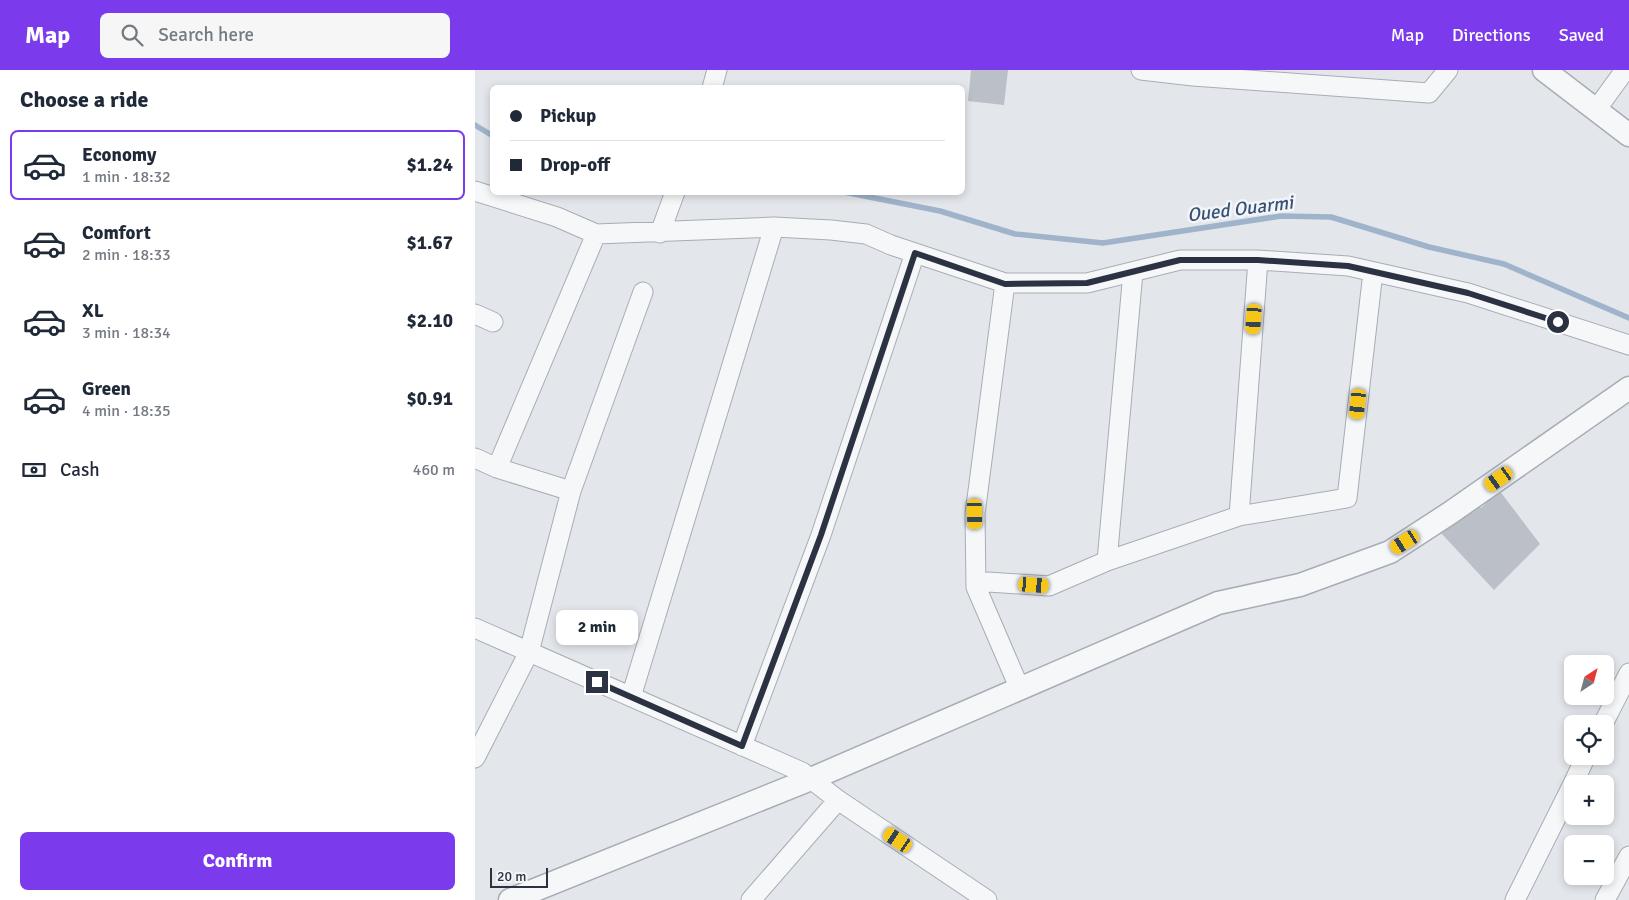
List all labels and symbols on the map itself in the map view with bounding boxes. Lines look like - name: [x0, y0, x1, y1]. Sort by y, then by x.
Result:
- water label: Oued Ouarmi: [1186, 190, 1296, 227]
- car: [1245, 304, 1262, 334]
- route start: [1547, 311, 1569, 333]
- car: [1348, 388, 1367, 420]
- car: [1482, 464, 1515, 494]
- car: [967, 499, 982, 529]
- car: [1388, 528, 1421, 556]
- car: [1018, 576, 1049, 594]
- callout: 2 min: [556, 610, 638, 644]
- north arrow: [1564, 655, 1614, 705]
- route end: [586, 671, 608, 693]
- car: [881, 825, 914, 855]
- scale bar: [490, 865, 547, 888]

